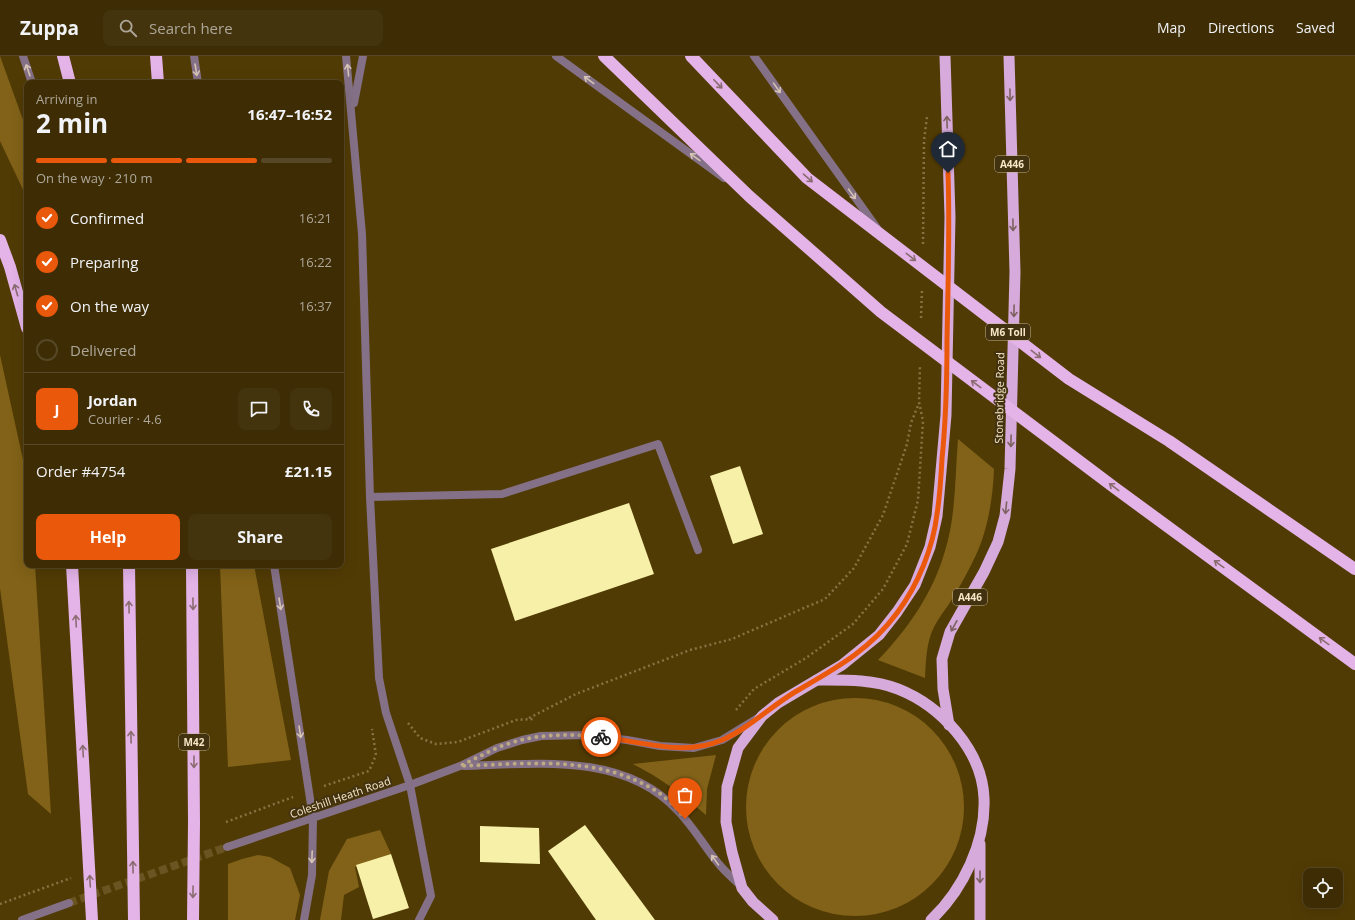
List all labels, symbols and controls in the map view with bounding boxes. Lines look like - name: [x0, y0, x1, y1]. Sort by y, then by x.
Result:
- search box: [103, 10, 383, 46]
- text: Zuppa: [20, 15, 79, 41]
- icon: search: [117, 17, 139, 39]
- text: Search here: [149, 18, 233, 38]
- text: Map: [1157, 18, 1186, 37]
- text: Directions: [1208, 18, 1274, 37]
- text: Saved: [1296, 18, 1335, 37]
- one-way arrow: [24, 63, 31, 76]
- one-way arrow: [192, 63, 200, 76]
- one-way arrow: [344, 64, 352, 77]
- one-way arrow: [584, 76, 595, 85]
- one-way arrow: [713, 79, 723, 89]
- one-way arrow: [773, 82, 781, 93]
- one-way arrow: [1006, 88, 1014, 101]
- text: Arriving in: [36, 90, 98, 108]
- text: 16:47–16:52: [247, 104, 332, 124]
- text: 2 min: [36, 105, 108, 141]
- one-way arrow: [943, 116, 951, 129]
- pin: [931, 132, 965, 173]
- icon: home: [937, 138, 959, 160]
- one-way arrow: [689, 153, 700, 161]
- road number: A446: [995, 156, 1029, 172]
- text: On the way · 210 m: [36, 169, 152, 187]
- one-way arrow: [803, 173, 814, 182]
- one-way arrow: [848, 188, 856, 199]
- icon: check: [36, 207, 58, 229]
- text: Confirmed: [70, 208, 144, 228]
- text: 16:21: [299, 209, 332, 227]
- one-way arrow: [1010, 218, 1017, 231]
- icon: check: [36, 251, 58, 273]
- text: Preparing: [70, 252, 138, 272]
- text: 16:22: [299, 253, 332, 271]
- one-way arrow: [906, 253, 917, 262]
- one-way arrow: [12, 284, 19, 297]
- icon: check: [36, 295, 58, 317]
- text: On the way: [70, 296, 149, 316]
- text: 16:37: [299, 297, 332, 315]
- one-way arrow: [1010, 304, 1017, 317]
- road number: M6 Toll: [986, 324, 1030, 340]
- text: Delivered: [70, 340, 137, 360]
- one-way arrow: [1031, 350, 1042, 358]
- street label: Stonebridge Road: [991, 352, 1007, 444]
- one-way arrow: [971, 379, 982, 388]
- button: chat: [238, 388, 280, 430]
- button: phone: [290, 388, 332, 430]
- text: Jordan: [88, 390, 137, 410]
- text: J: [55, 399, 59, 419]
- text: Courier · 4.6: [88, 410, 162, 428]
- one-way arrow: [1007, 434, 1014, 447]
- text: Order #4754: [36, 461, 125, 481]
- text: £21.15: [285, 461, 332, 481]
- one-way arrow: [1108, 483, 1119, 491]
- one-way arrow: [1002, 501, 1009, 514]
- button: Help: [36, 514, 180, 560]
- button: Share: [188, 514, 332, 560]
- one-way arrow: [1213, 560, 1224, 568]
- road number: A446: [953, 589, 987, 605]
- one-way arrow: [189, 597, 197, 610]
- one-way arrow: [276, 597, 284, 610]
- one-way arrow: [125, 601, 133, 614]
- one-way arrow: [72, 615, 79, 628]
- one-way arrow: [949, 620, 957, 632]
- one-way arrow: [1318, 636, 1329, 645]
- courier: [581, 717, 621, 757]
- one-way arrow: [296, 725, 304, 738]
- icon: bike: [590, 726, 612, 748]
- one-way arrow: [127, 731, 135, 744]
- road number: M42: [179, 734, 209, 750]
- one-way arrow: [79, 745, 86, 758]
- one-way arrow: [190, 755, 198, 768]
- street label: Coleshill Heath Road: [288, 773, 392, 821]
- pin: [668, 778, 702, 819]
- icon: bag: [674, 784, 696, 806]
- one-way arrow: [308, 850, 316, 863]
- one-way arrow: [711, 854, 719, 865]
- one-way arrow: [129, 861, 137, 874]
- map controls: [1303, 868, 1343, 908]
- button: locate: [1303, 868, 1343, 908]
- one-way arrow: [976, 870, 984, 883]
- one-way arrow: [86, 875, 93, 888]
- one-way arrow: [189, 885, 197, 898]

